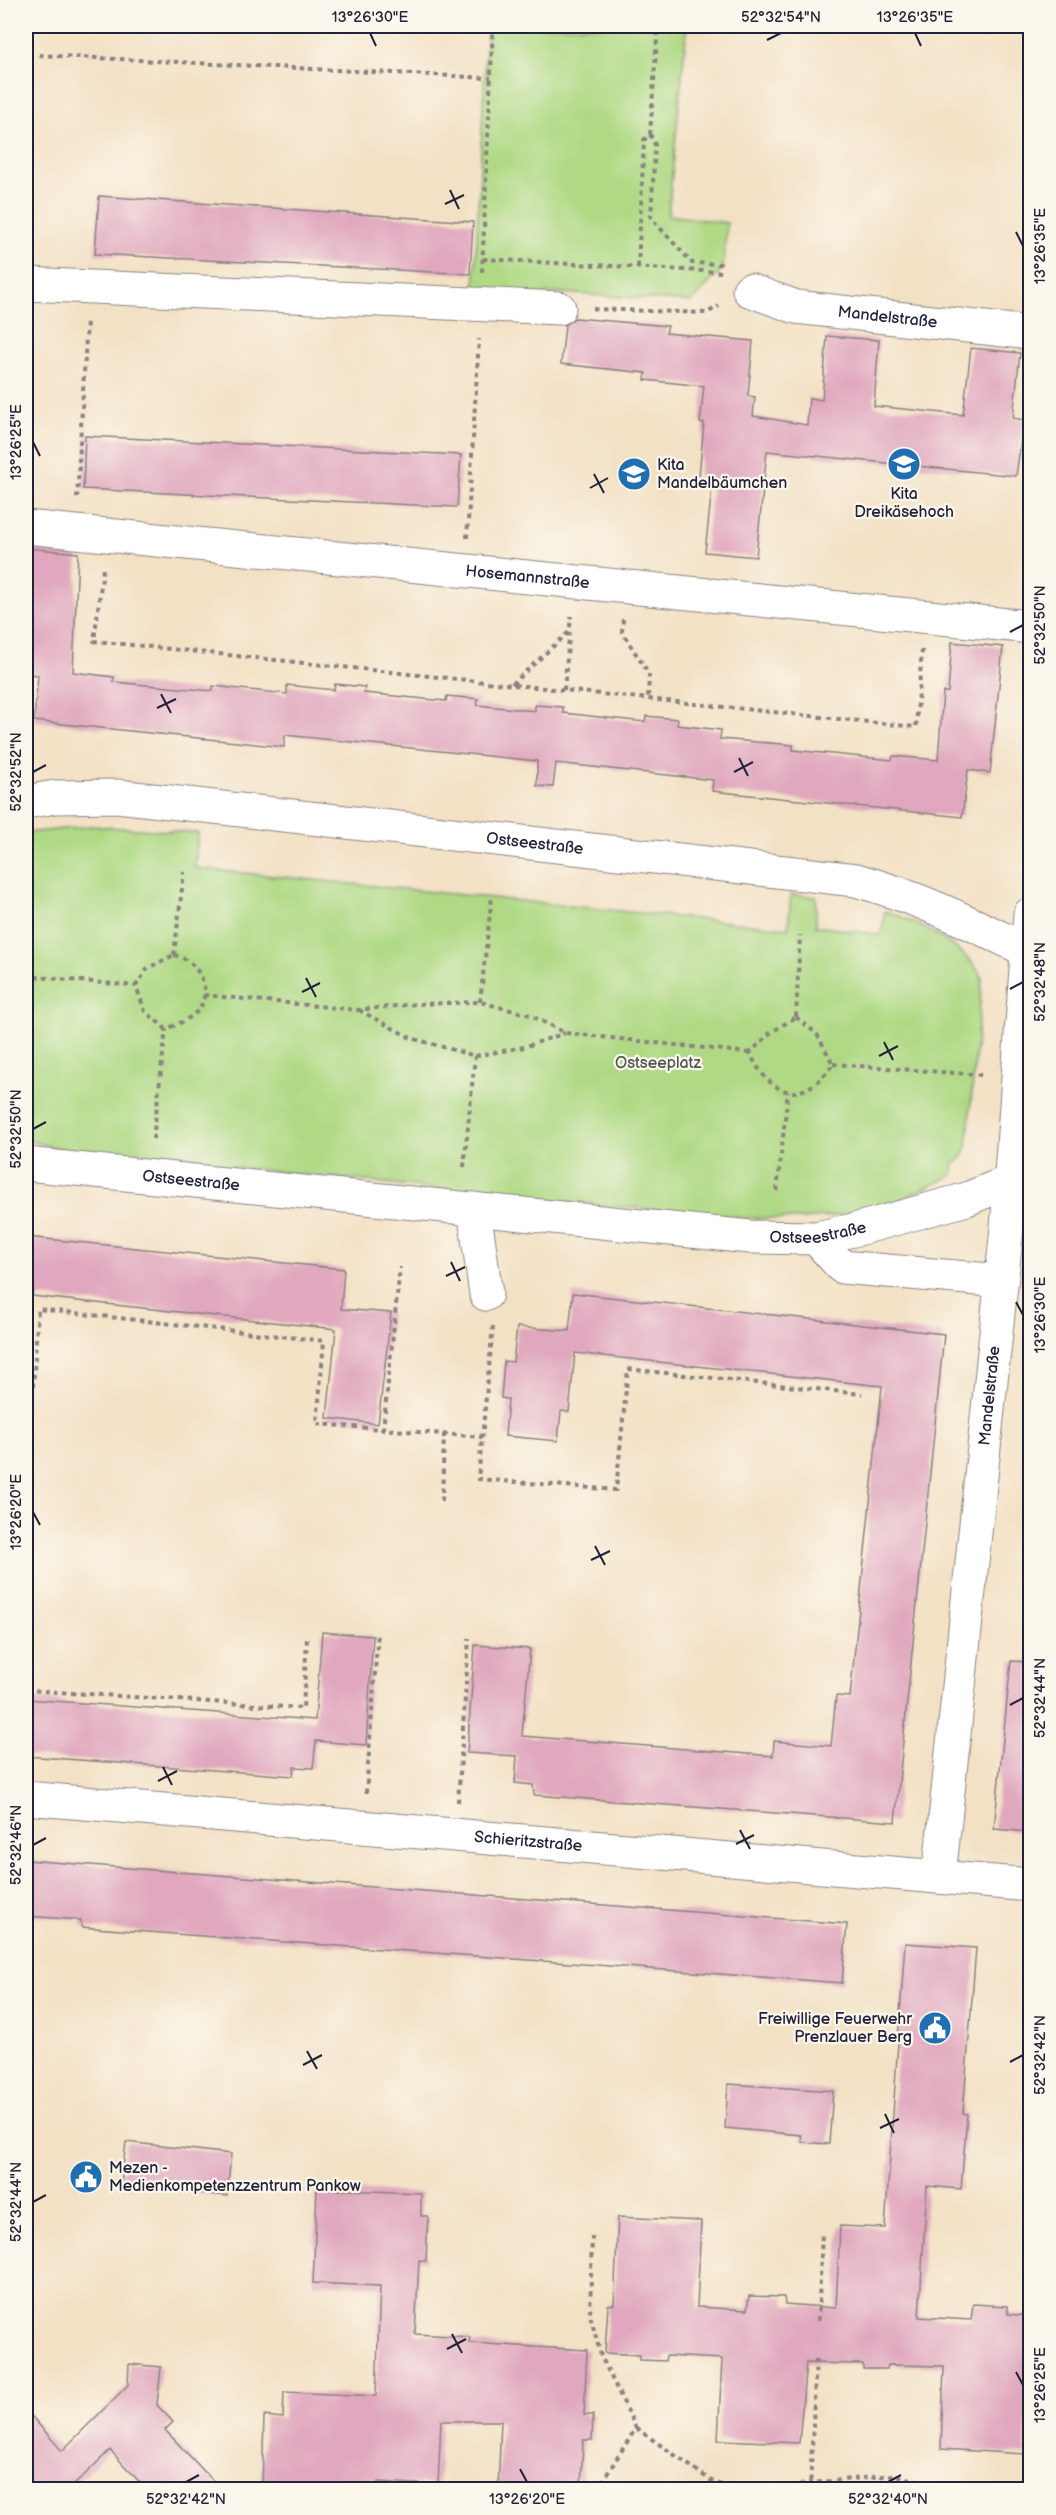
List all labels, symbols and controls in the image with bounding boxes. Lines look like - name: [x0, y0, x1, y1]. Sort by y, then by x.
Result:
- text: 13°26'30"E: [332, 8, 408, 27]
- text: 52°32'54"N: [741, 8, 821, 27]
- text: 13°26'35"E: [877, 8, 953, 27]
- text: 13°26'35"E: [1031, 208, 1050, 284]
- street label: Mandelstraße: [837, 302, 939, 332]
- text: 13°26'25"E: [7, 404, 26, 480]
- school or university icon: Kita Dreikäsehoch: [886, 446, 922, 482]
- school or university icon: Kita Mandelbäumchen: [616, 456, 652, 492]
- place label: Kita Mandelbäumchen: [657, 456, 787, 493]
- place label: Kita Dreikäsehoch: [854, 485, 954, 522]
- street label: Hosemannstraße: [465, 561, 591, 593]
- text: 52°32'50"N: [1031, 585, 1050, 665]
- text: 52°32'52"N: [7, 732, 26, 812]
- street label: Ostseestraße: [485, 829, 585, 859]
- text: 52°32'48"N: [1031, 942, 1050, 1022]
- park label: Ostseeplatz: [615, 1054, 701, 1073]
- text: 52°32'50"N: [7, 1089, 26, 1169]
- street label: Ostseestraße: [142, 1166, 241, 1195]
- street label: Ostseestraße: [769, 1218, 869, 1248]
- text: 13°26'30"E: [1031, 1277, 1050, 1353]
- street label: Mandelstraße: [975, 1344, 1004, 1446]
- text: 13°26'20"E: [7, 1474, 26, 1550]
- text: 52°32'44"N: [1031, 1658, 1050, 1738]
- text: 52°32'46"N: [7, 1805, 26, 1885]
- street label: Schieritzstraße: [473, 1827, 583, 1856]
- place label: Freiwillige Feuerwehr Prenzlauer Berg: [758, 2010, 912, 2047]
- public building icon: Freiwillige Feuerwehr Prenzlauer Berg: [917, 2010, 953, 2046]
- text: 52°32'42"N: [1031, 2015, 1050, 2095]
- public building icon: Mezen - Medienkompetenzzentrum Pankow: [68, 2159, 104, 2195]
- place label: Mezen - Medienkompetenzzentrum Pankow: [109, 2159, 361, 2196]
- text: 52°32'44"N: [7, 2162, 26, 2242]
- text: 13°26'25"E: [1031, 2347, 1050, 2423]
- text: 52°32'42"N: [146, 2490, 226, 2509]
- text: 13°26'20"E: [489, 2490, 565, 2509]
- text: 52°32'40"N: [848, 2490, 928, 2509]

